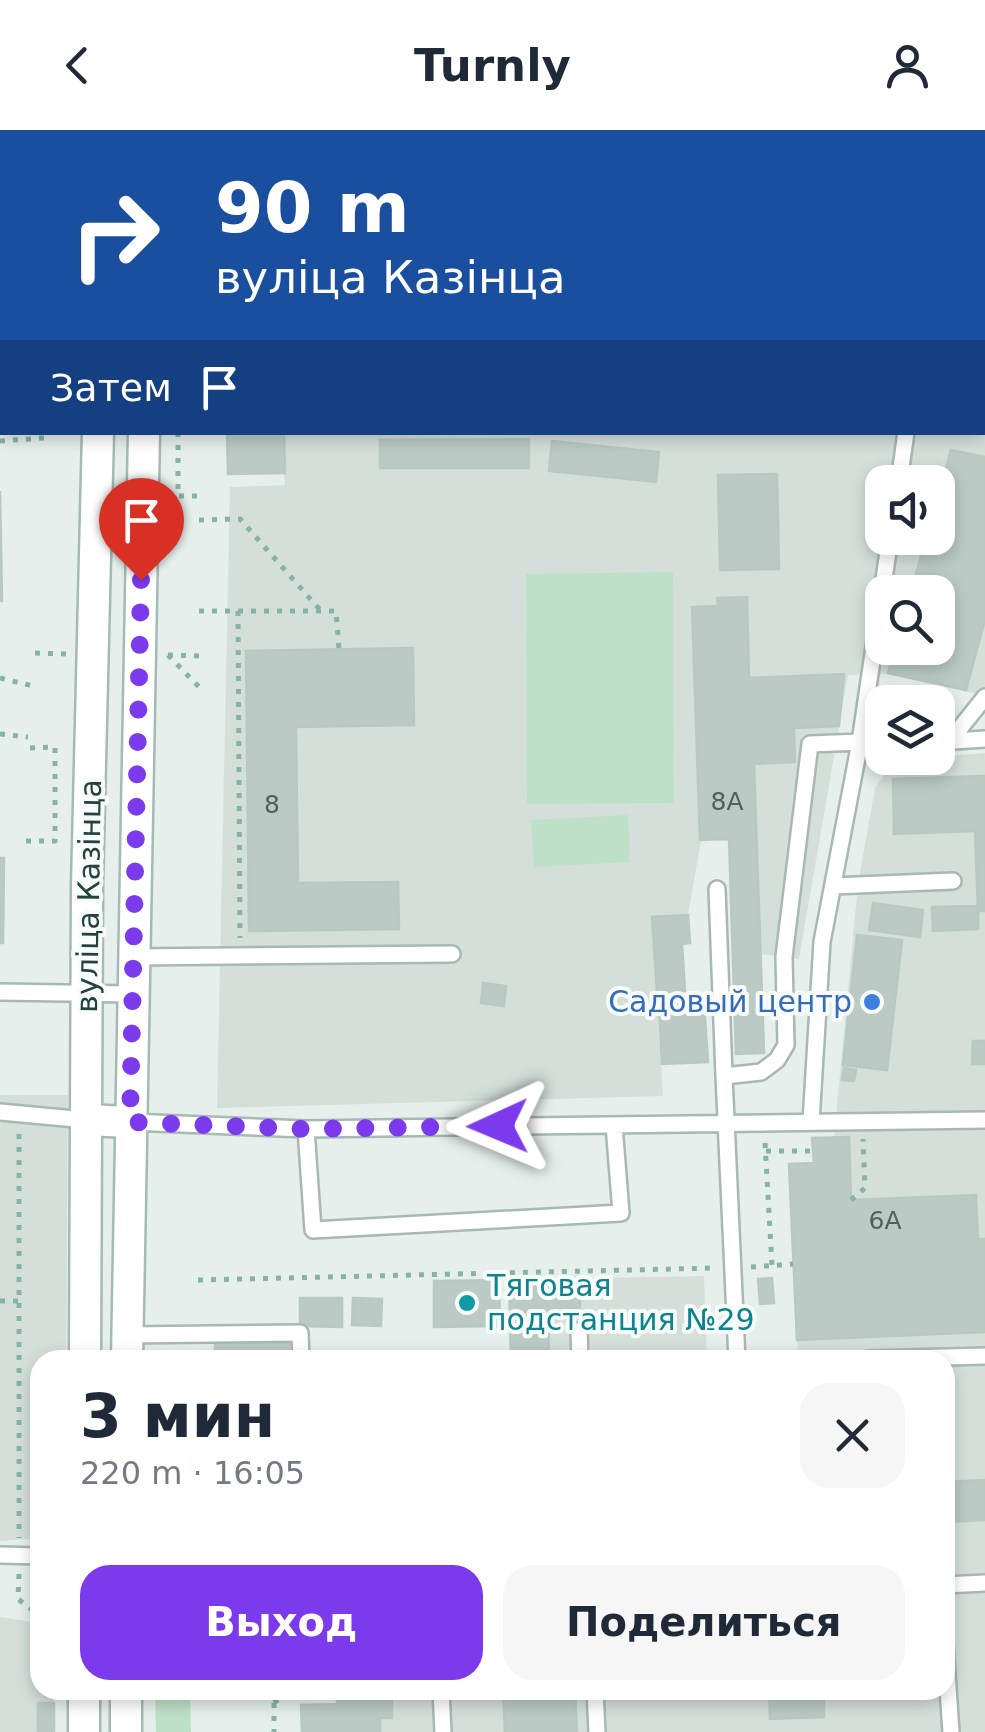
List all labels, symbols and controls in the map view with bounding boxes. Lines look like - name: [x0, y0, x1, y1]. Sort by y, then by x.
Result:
- icon: back: [50, 38, 105, 93]
- icon: person: [880, 38, 935, 93]
- text: Turnly: [414, 39, 571, 92]
- text: 90 m: [215, 167, 410, 249]
- icon: right: [50, 170, 180, 300]
- text: вуліца Казінца: [215, 251, 566, 304]
- icon: arrive: [192, 360, 247, 415]
- text: Затем: [50, 366, 172, 410]
- map controls: [865, 465, 955, 775]
- button: sound: [865, 465, 955, 555]
- pin: [99, 478, 184, 581]
- icon: arrive: [114, 493, 169, 548]
- button: search: [865, 575, 955, 665]
- button: layers: [865, 685, 955, 775]
- street label: вуліца Казінца: [69, 779, 108, 1013]
- house number: 8А: [710, 787, 744, 816]
- house number: 8: [264, 790, 280, 819]
- place label: Садовый центр: [608, 984, 852, 1019]
- marker: Садовый центр: [861, 991, 883, 1013]
- position arrow: [446, 1074, 550, 1178]
- house number: 6А: [868, 1206, 902, 1235]
- place label: Тяговая подстанция №29: [486, 1268, 755, 1337]
- marker: Тяговая подстанция №29: [456, 1292, 478, 1314]
- text: 3 мин: [80, 1381, 275, 1451]
- button: close: [800, 1383, 905, 1488]
- text: 220 m · 16:05: [80, 1454, 305, 1492]
- button: Выход: [80, 1565, 483, 1680]
- button: Поделиться: [503, 1565, 905, 1680]

